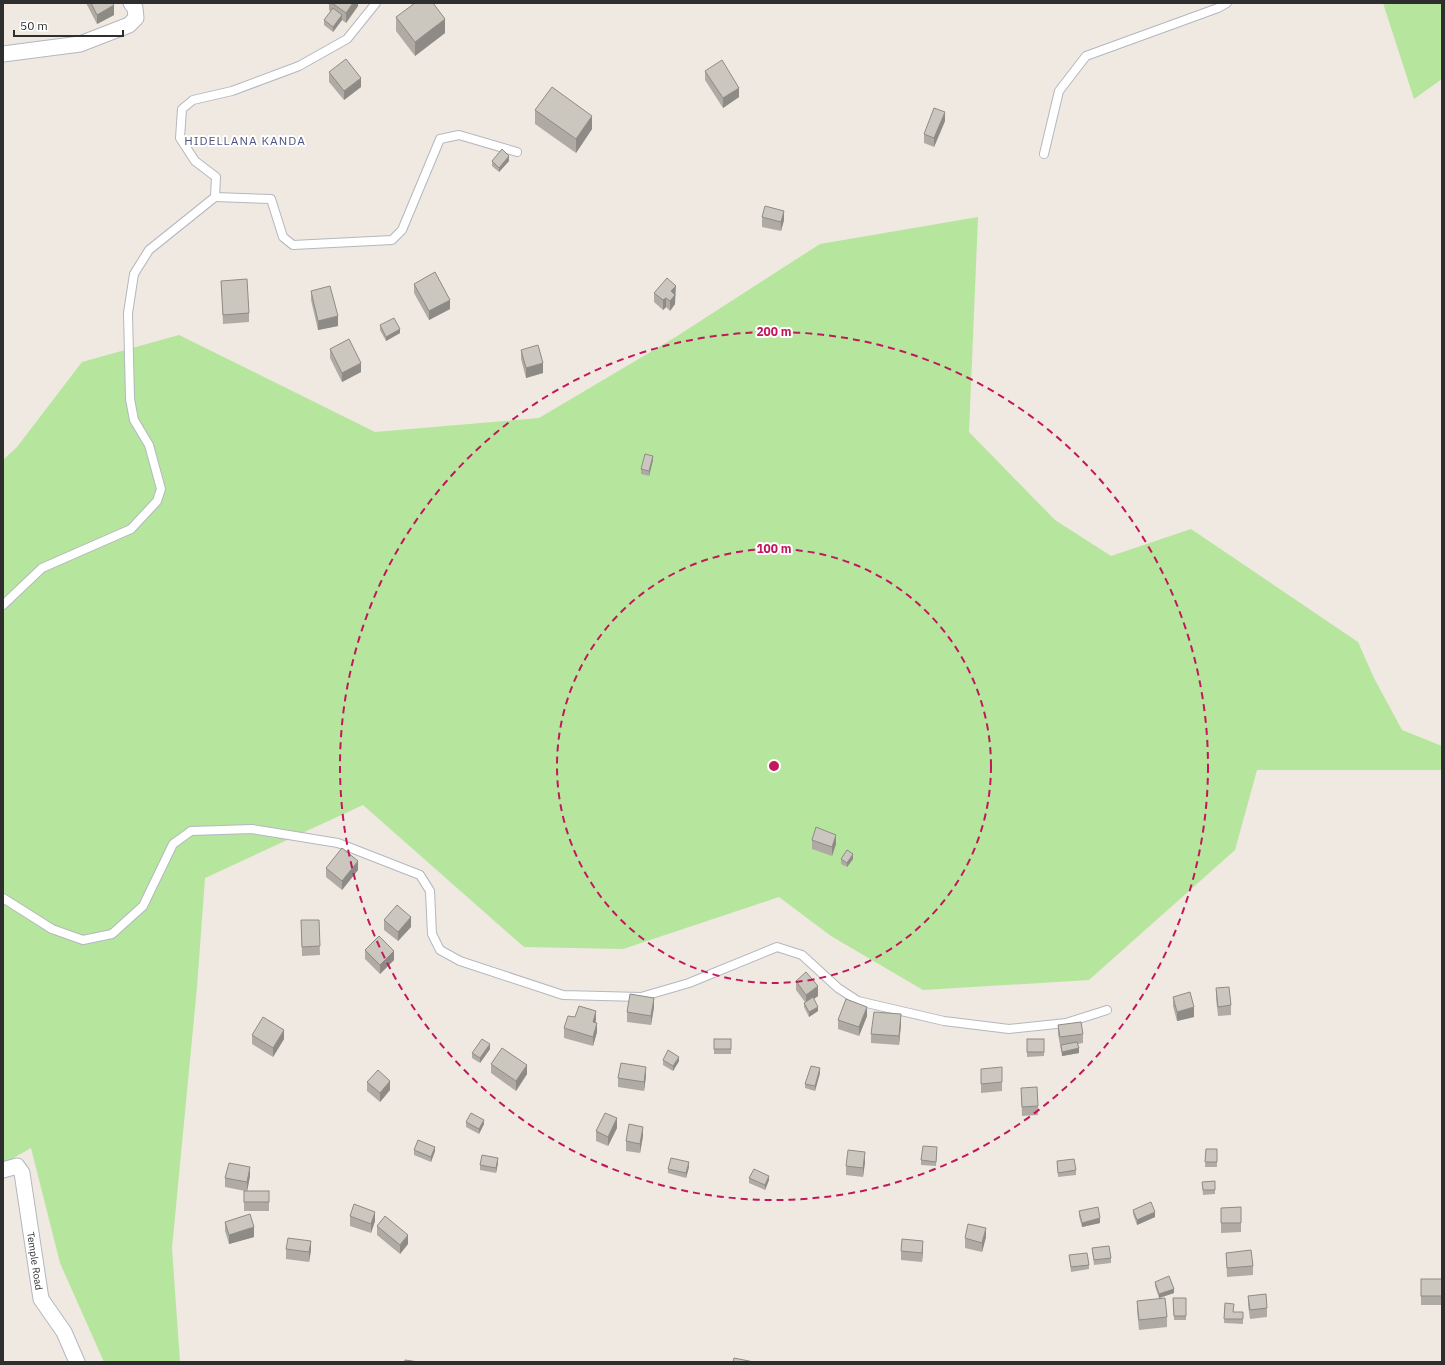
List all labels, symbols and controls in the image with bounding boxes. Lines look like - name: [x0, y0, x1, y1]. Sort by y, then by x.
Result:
- scale bar: [14, 12, 123, 38]
- text: 50 m: [20, 18, 48, 33]
- district label: HIDELLANA KANDA: [184, 133, 306, 148]
- text: 200 m: [756, 324, 792, 339]
- text: 100 m: [756, 541, 792, 556]
- centre of rings: [767, 759, 781, 773]
- street label: Temple Road: [24, 1231, 46, 1291]

